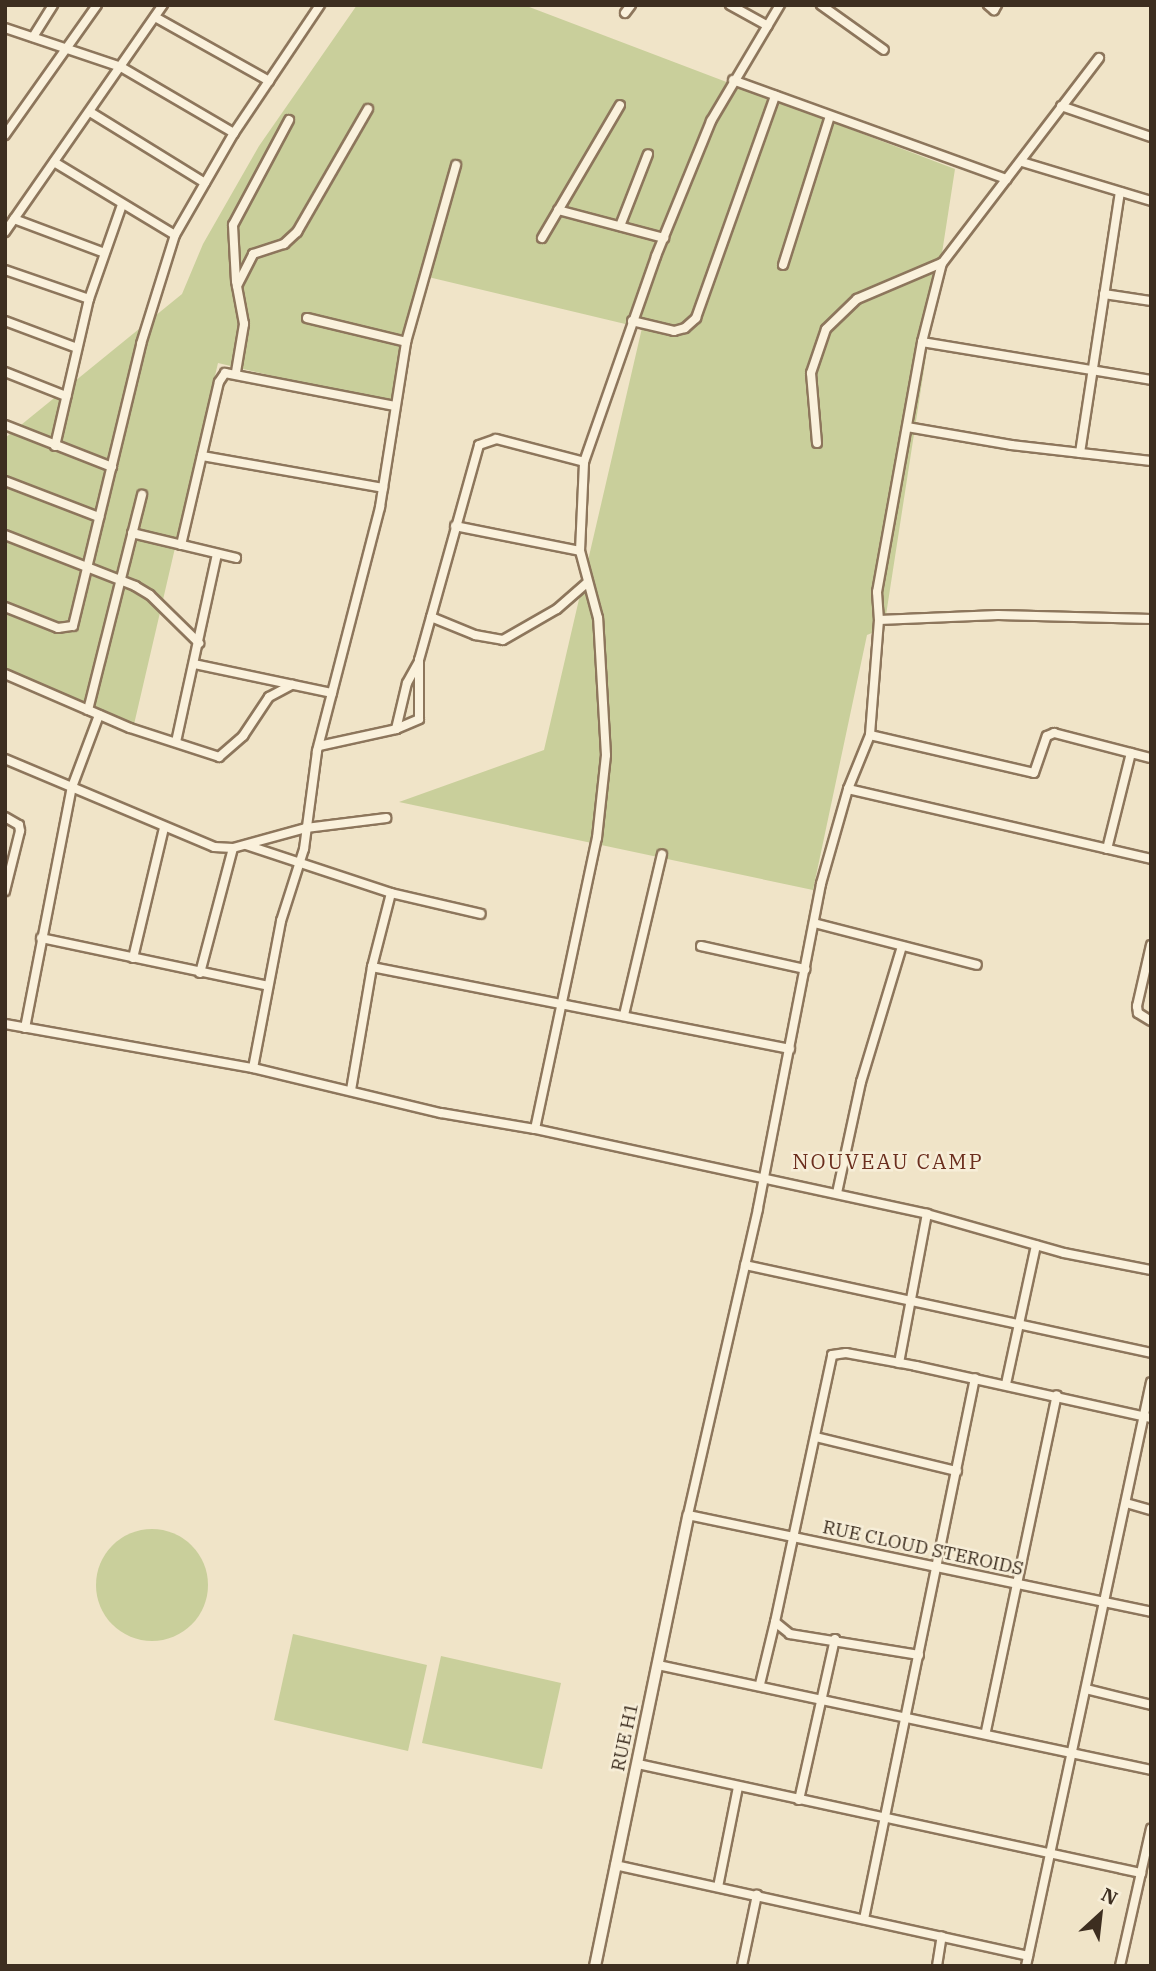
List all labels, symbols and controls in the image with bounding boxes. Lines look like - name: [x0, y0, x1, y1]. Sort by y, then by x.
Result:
- district label: NOUVEAU CAMP: [794, 1148, 982, 1174]
- street label: RUE CLOUD STEROIDS: [821, 1516, 1025, 1580]
- street label: RUE H1: [607, 1701, 643, 1773]
- north arrow: [1065, 1880, 1135, 1950]
- text: N: [1097, 1882, 1122, 1910]

